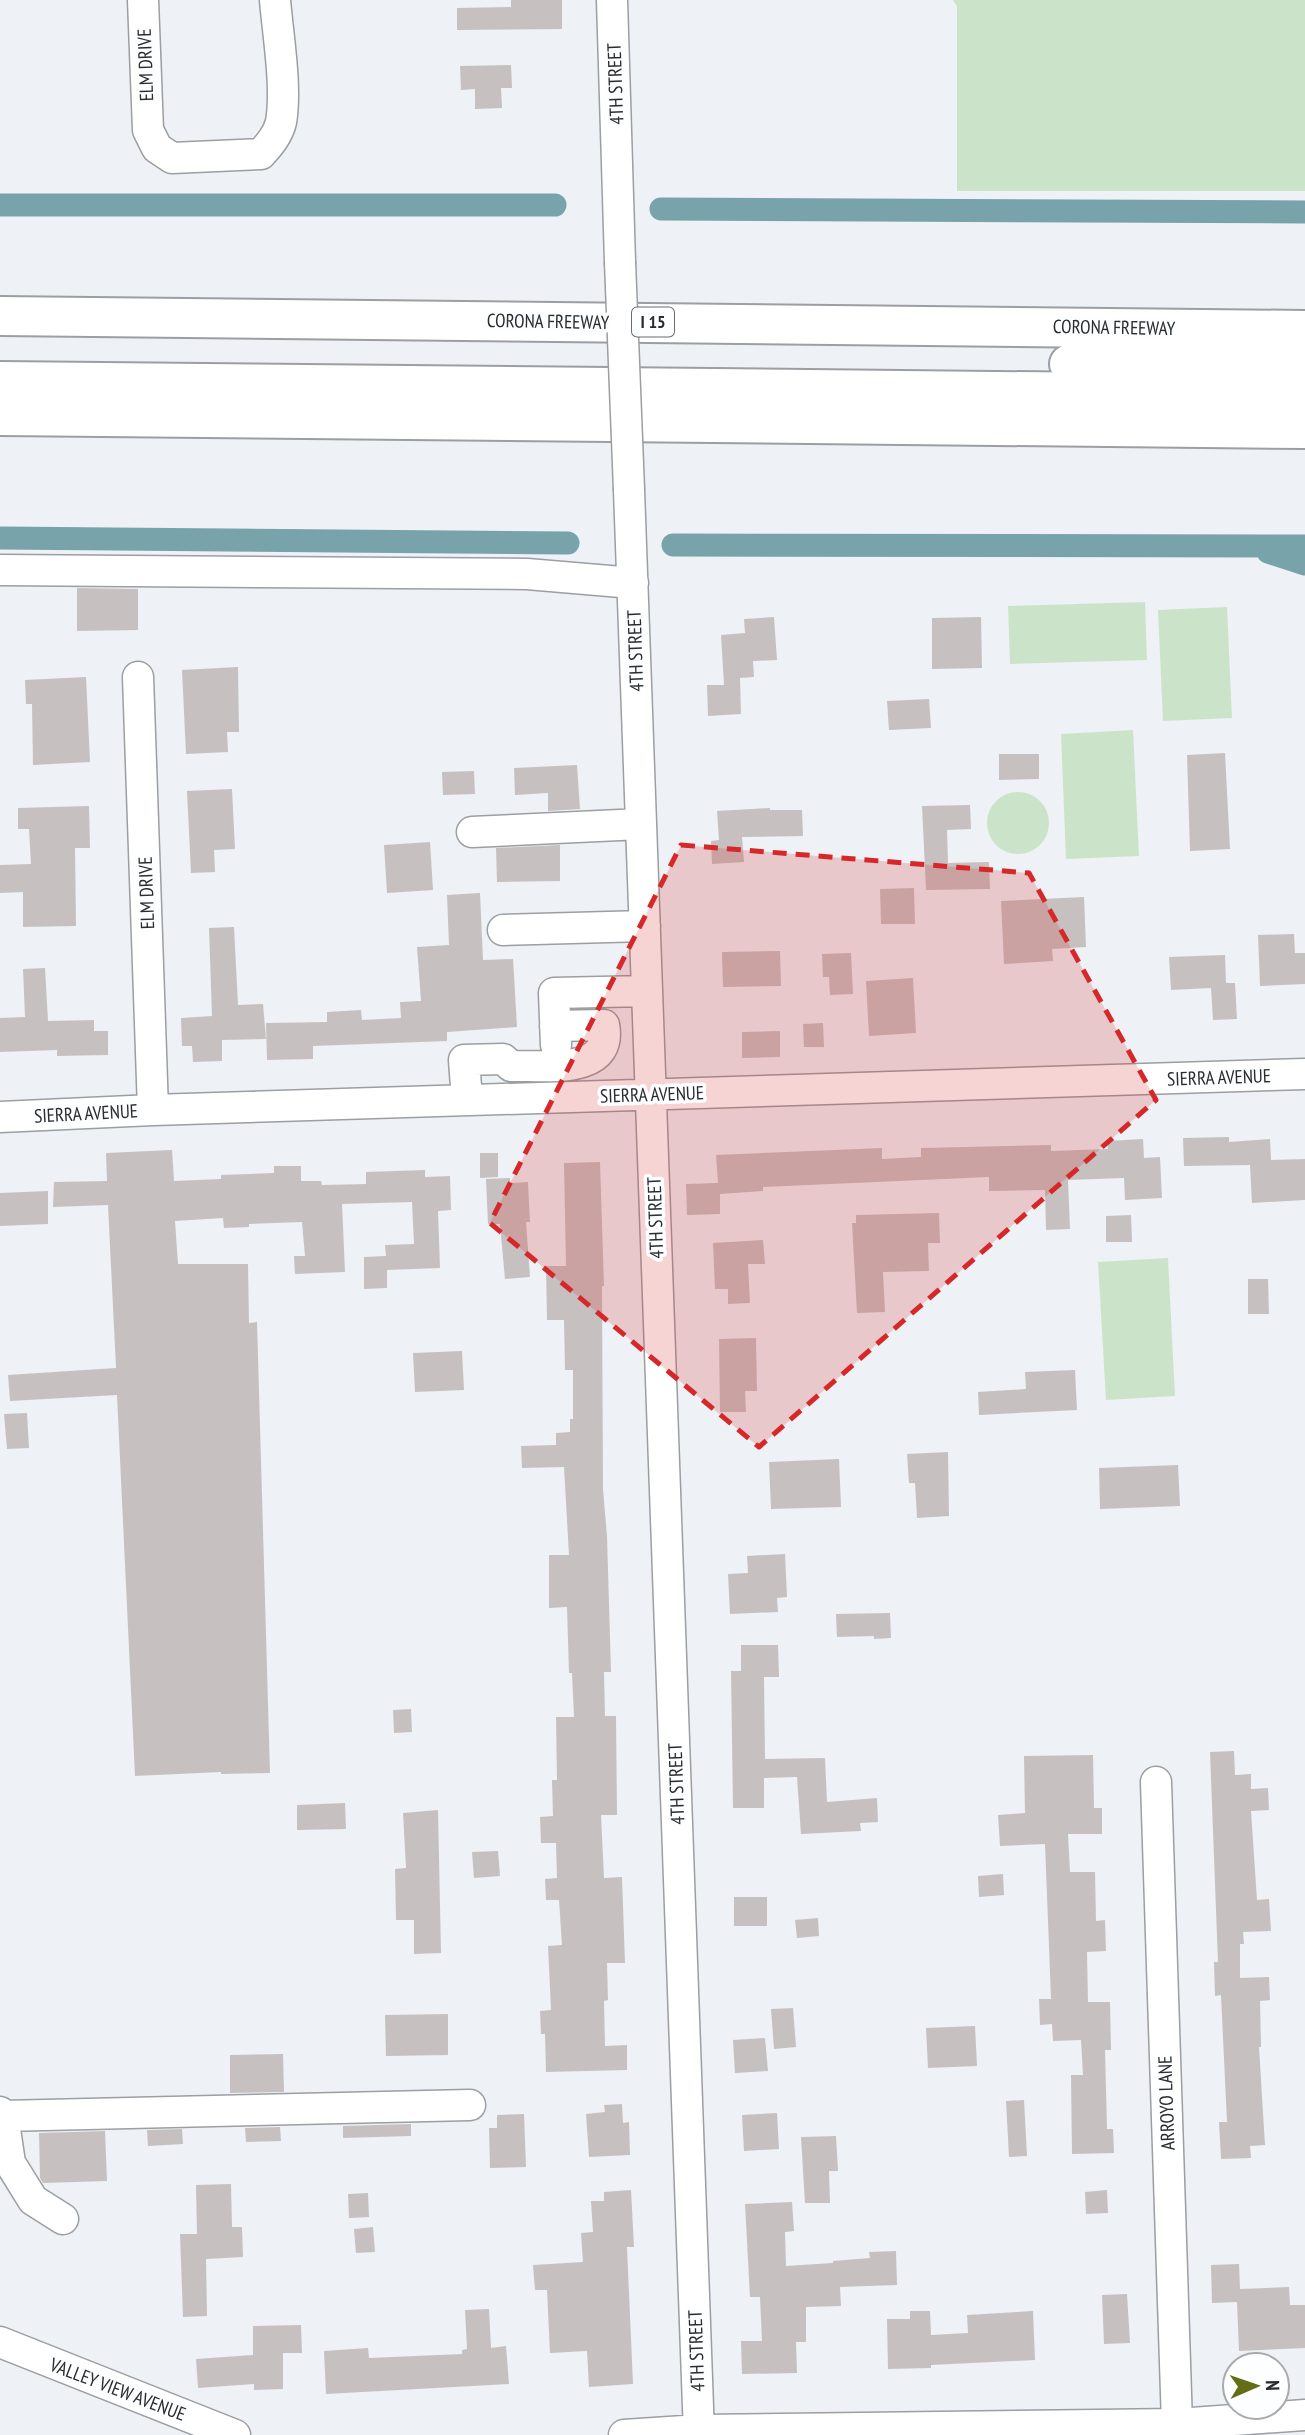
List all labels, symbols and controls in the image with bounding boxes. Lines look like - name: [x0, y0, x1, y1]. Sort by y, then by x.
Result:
- street label: ELM DRIVE: [132, 28, 158, 102]
- street label: 4TH STREET: [602, 42, 628, 125]
- street label: CORONA FREEWAY: [487, 308, 610, 334]
- road number: I 15: [632, 308, 674, 336]
- street label: CORONA FREEWAY: [1053, 314, 1176, 340]
- street label: 4TH STREET: [622, 609, 648, 692]
- street label: ELM DRIVE: [133, 856, 159, 930]
- street label: SIERRA AVENUE: [1167, 1063, 1271, 1091]
- street label: SIERRA AVENUE: [600, 1080, 704, 1108]
- street label: SIERRA AVENUE: [34, 1098, 138, 1128]
- street label: 4TH STREET: [642, 1176, 668, 1259]
- street label: 4TH STREET: [663, 1742, 689, 1825]
- street label: ARROYO LANE: [1152, 2055, 1180, 2151]
- street label: 4TH STREET: [683, 2309, 709, 2392]
- north arrow: [1221, 2351, 1291, 2421]
- street label: VALLEY VIEW AVENUE: [46, 2352, 189, 2426]
- text: N: [1261, 2380, 1285, 2391]

